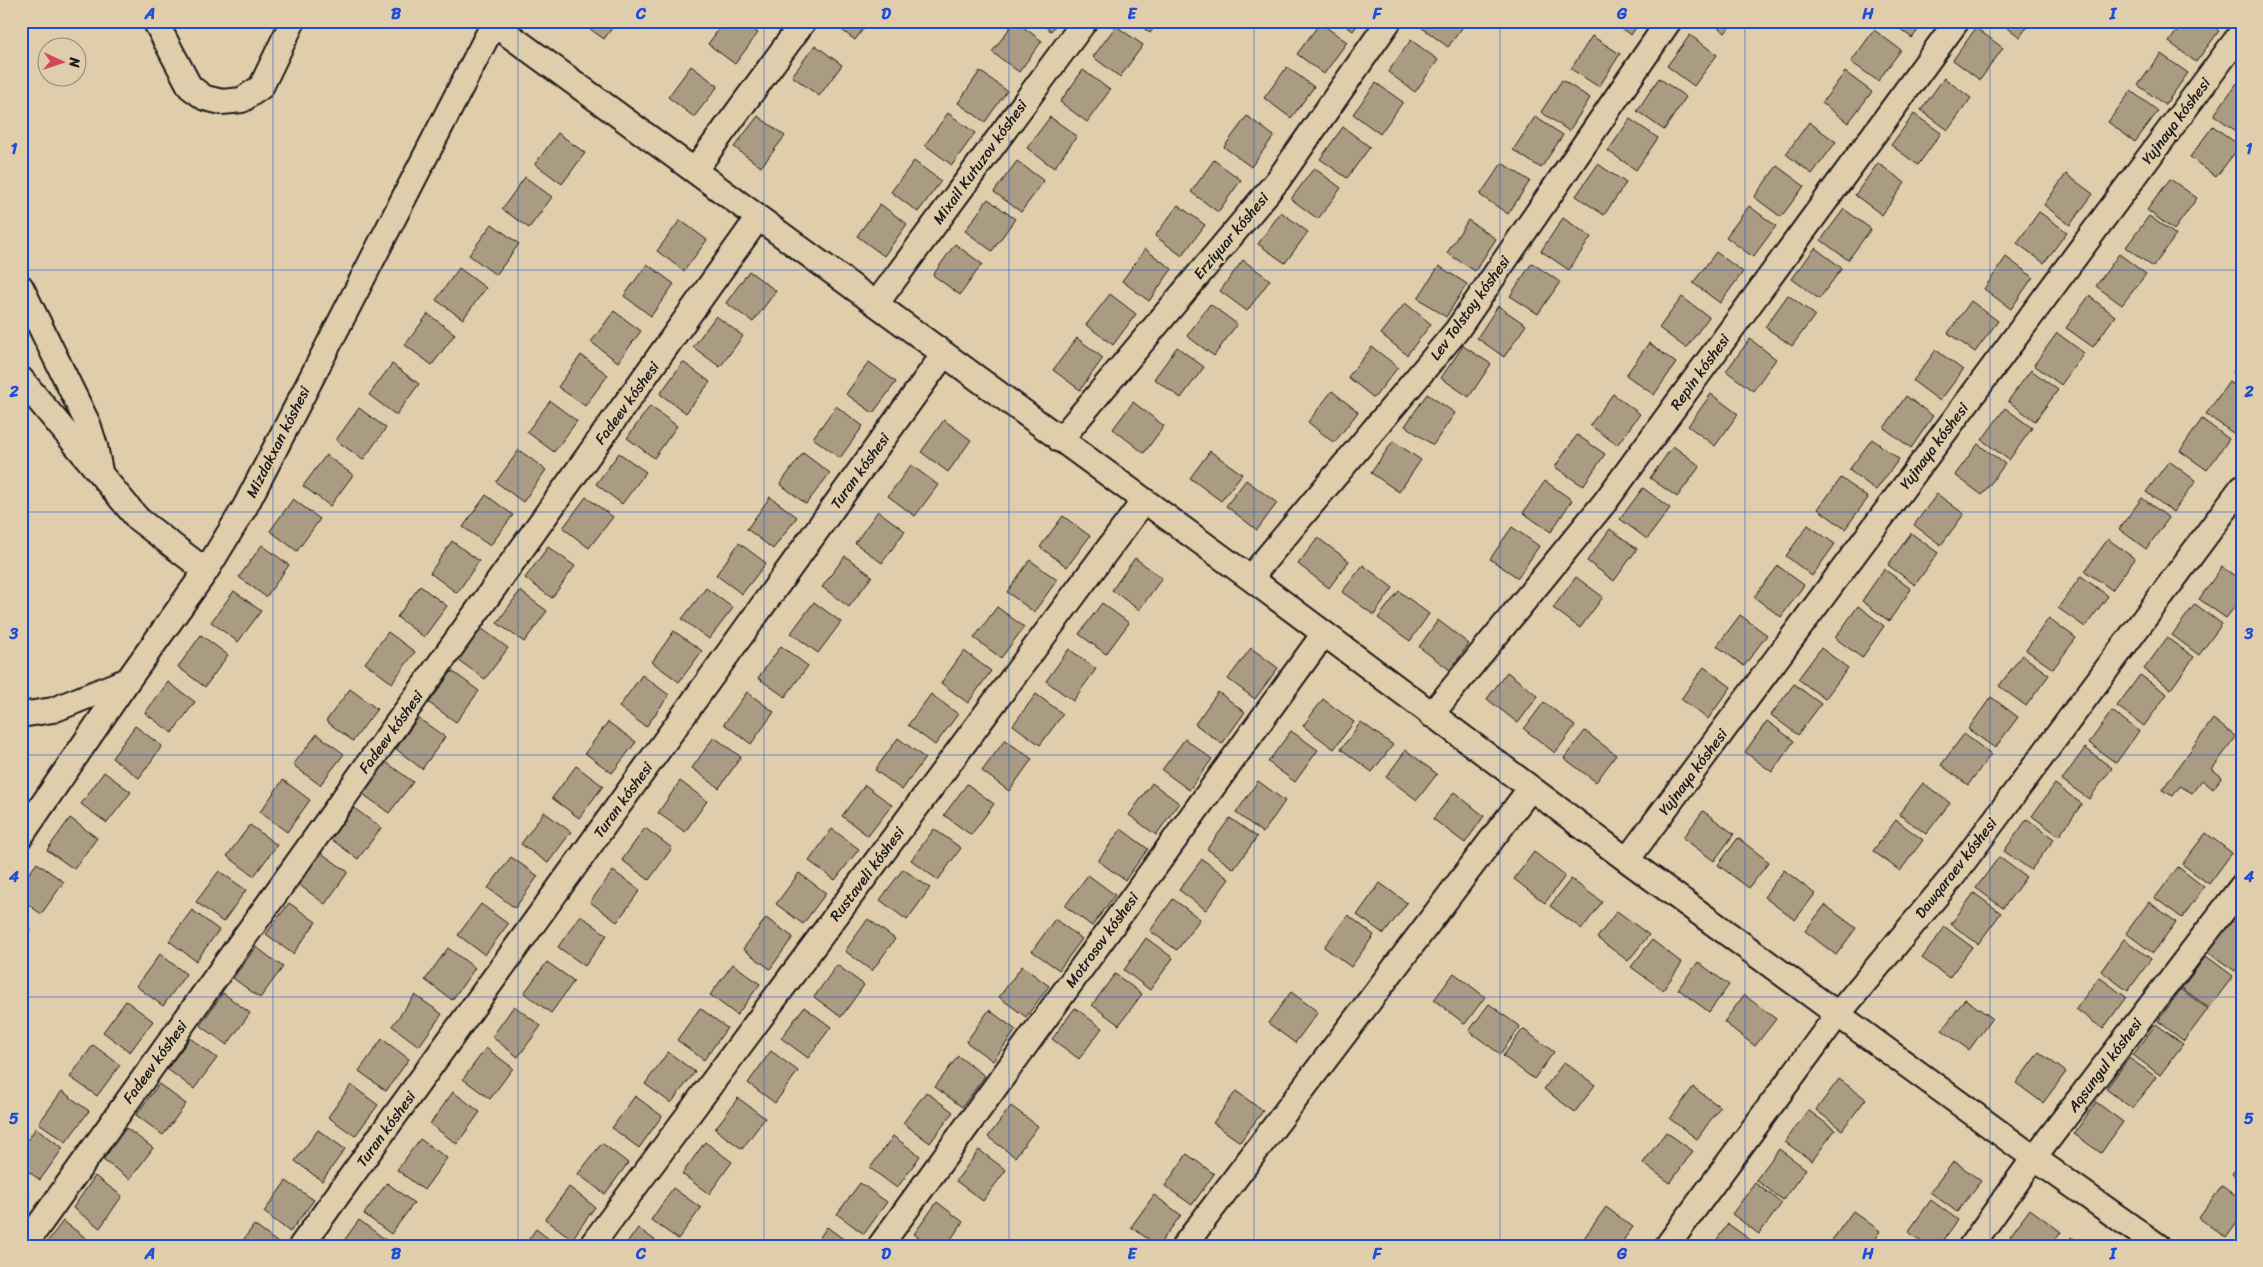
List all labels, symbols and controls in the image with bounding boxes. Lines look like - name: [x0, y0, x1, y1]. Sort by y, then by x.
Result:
- text: A: [144, 0, 155, 28]
- text: B: [391, 0, 402, 28]
- text: C: [635, 0, 647, 28]
- text: D: [881, 0, 891, 28]
- text: E: [1128, 0, 1138, 28]
- text: F: [1372, 0, 1383, 28]
- text: G: [1616, 0, 1628, 28]
- text: H: [1861, 0, 1874, 28]
- text: I: [2109, 0, 2118, 28]
- north arrow: [38, 38, 88, 88]
- text: N: [62, 56, 87, 68]
- street label: Yujnaya kóshesi: [2134, 71, 2218, 170]
- street label: Mixail Kutuzov kóshesi: [926, 93, 1035, 230]
- text: 1: [11, 134, 18, 163]
- text: 1: [2246, 134, 2253, 163]
- street label: Erziyuar kóshesi: [1187, 186, 1276, 285]
- street label: Lev Tolstoy kóshesi: [1423, 249, 1518, 366]
- street label: Repin kóshesi: [1663, 328, 1737, 416]
- street label: Fadeev kóshesi: [588, 355, 667, 450]
- text: 2: [8, 377, 19, 406]
- text: 2: [2243, 377, 2254, 406]
- street label: Mizdakxan kóshesi: [239, 381, 318, 502]
- street label: Yujnaya kóshesi: [1892, 396, 1976, 495]
- street label: Turan kóshesi: [823, 427, 897, 515]
- text: 3: [9, 619, 19, 648]
- text: 3: [2244, 619, 2254, 648]
- street label: Fadeev kóshesi: [352, 684, 431, 779]
- street label: Yujnaya kóshesi: [1651, 722, 1735, 821]
- street label: Turan kóshesi: [586, 756, 660, 844]
- street label: Dawqaraev kóshesi: [1908, 811, 2004, 924]
- street label: Rustaveli kóshesi: [823, 820, 912, 927]
- text: 4: [8, 862, 19, 891]
- text: 4: [2243, 862, 2254, 891]
- street label: Motrosov kóshesi: [1058, 886, 1146, 993]
- street label: Aqsungul kóshesi: [2060, 1012, 2150, 1118]
- street label: Fadeev kóshesi: [116, 1014, 195, 1109]
- street label: Turan kóshesi: [349, 1085, 423, 1173]
- text: 5: [9, 1104, 19, 1133]
- text: 5: [2244, 1104, 2254, 1133]
- text: A: [144, 1239, 155, 1267]
- text: B: [391, 1239, 402, 1267]
- text: C: [635, 1239, 647, 1267]
- text: D: [881, 1239, 891, 1267]
- text: E: [1128, 1239, 1138, 1267]
- text: F: [1372, 1239, 1383, 1267]
- text: G: [1616, 1239, 1628, 1267]
- text: H: [1861, 1239, 1874, 1267]
- text: I: [2109, 1239, 2118, 1267]

